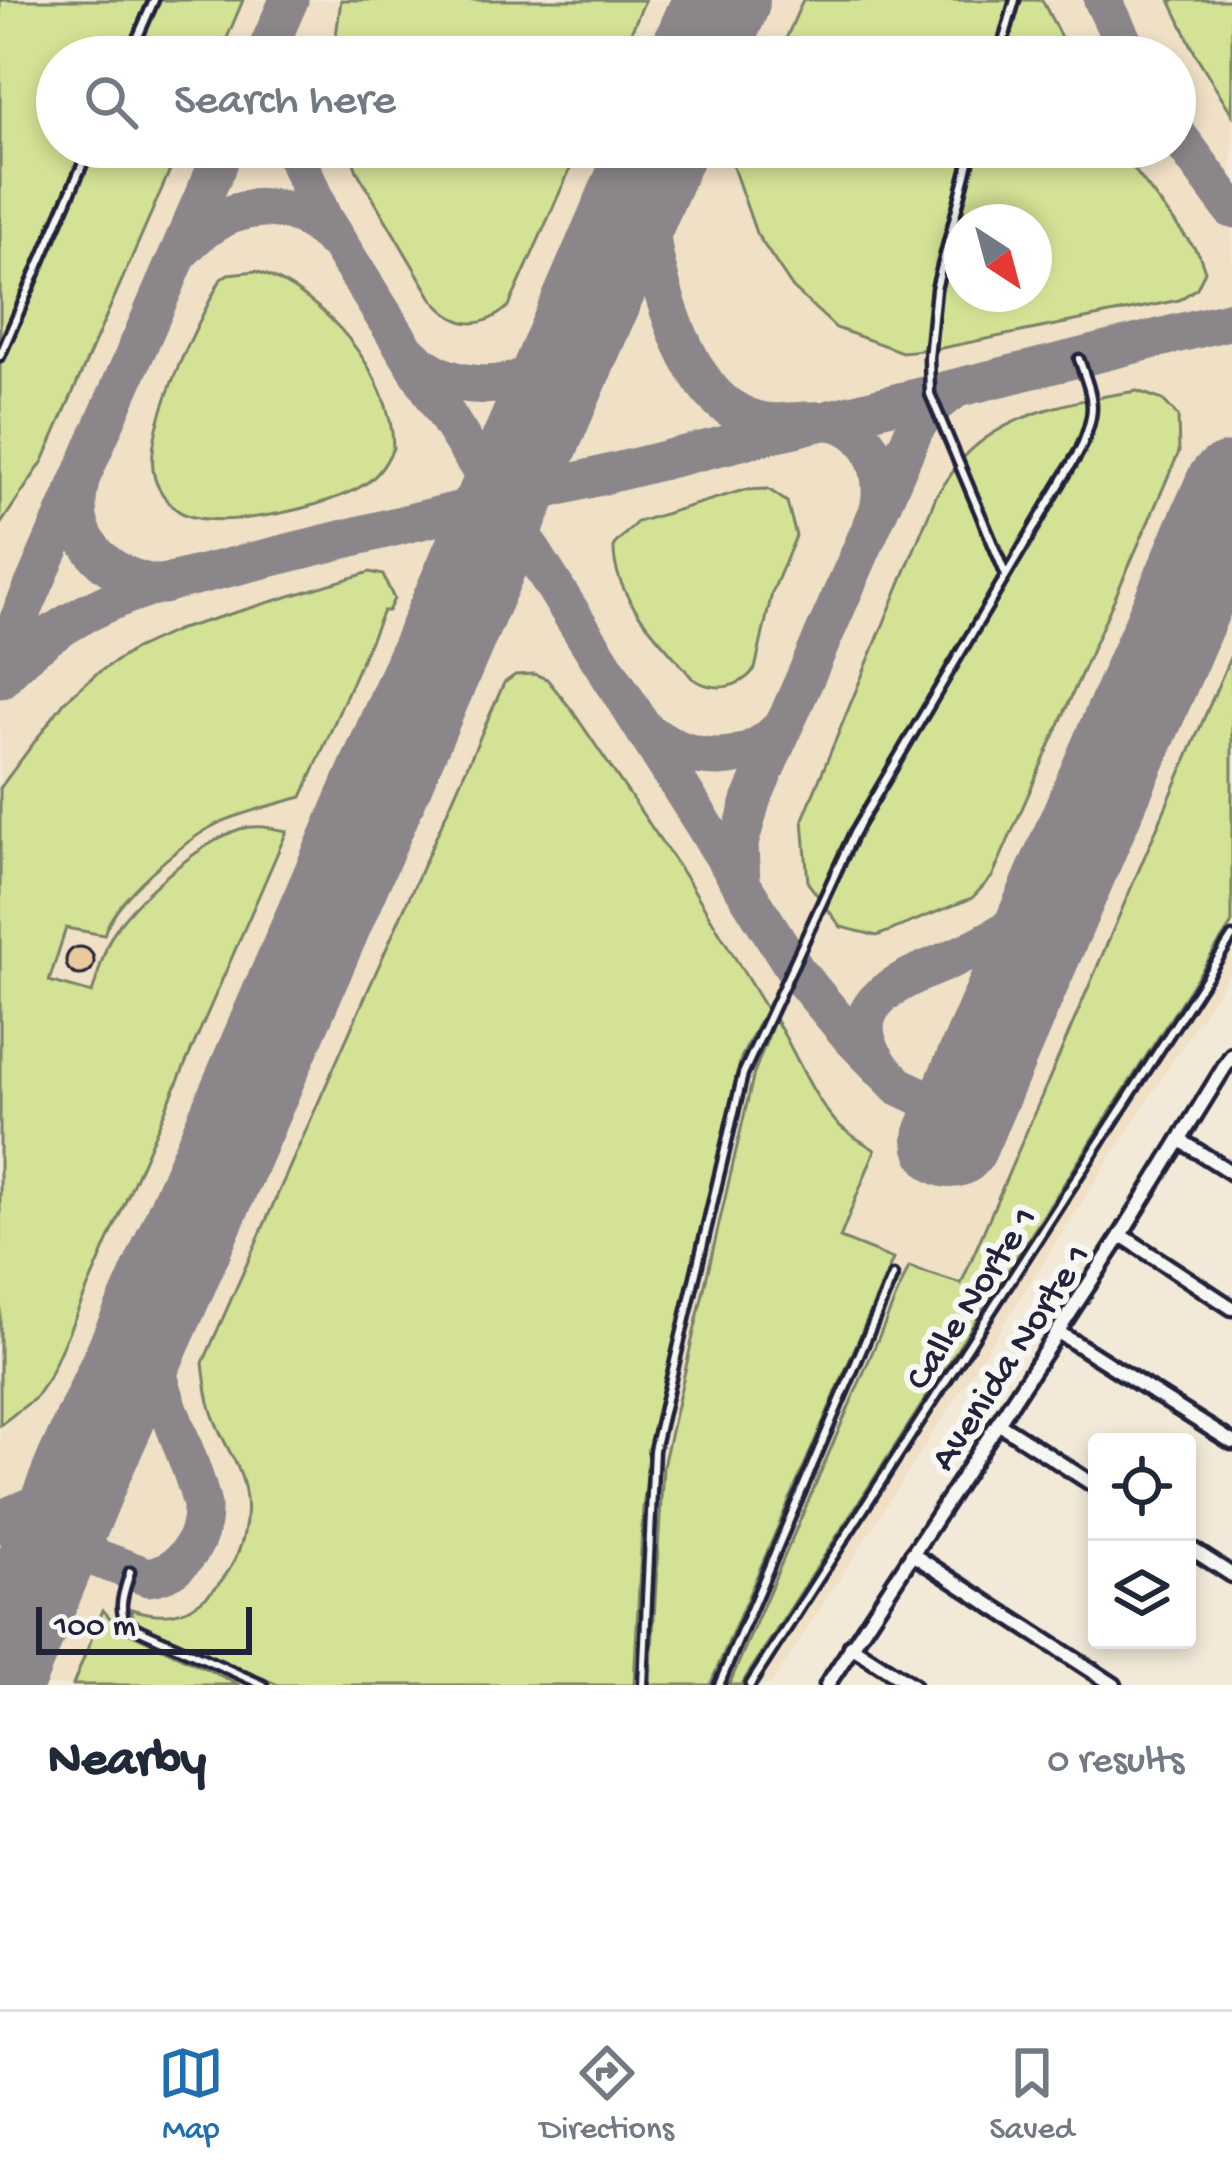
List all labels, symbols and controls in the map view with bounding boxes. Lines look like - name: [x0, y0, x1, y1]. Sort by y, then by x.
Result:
- search box: [36, 36, 1196, 168]
- icon: search: [78, 69, 144, 135]
- text: Search here: [174, 76, 396, 129]
- north arrow: [944, 204, 1052, 312]
- street label: Calle Norte 1: [897, 1199, 1050, 1400]
- street label: Avenida Norte 1: [922, 1237, 1103, 1481]
- map controls: [1088, 1433, 1196, 1649]
- button: locate: [1088, 1433, 1196, 1541]
- button: layers: [1088, 1541, 1196, 1649]
- scale bar: [36, 1601, 252, 1654]
- text: 100 m: [54, 1609, 136, 1647]
- text: Nearby: [48, 1733, 206, 1793]
- text: 0 results: [1047, 1740, 1184, 1786]
- tab: Map: [158, 2040, 224, 2150]
- tab: Directions: [540, 2040, 674, 2150]
- tab: Saved: [990, 2040, 1074, 2150]

